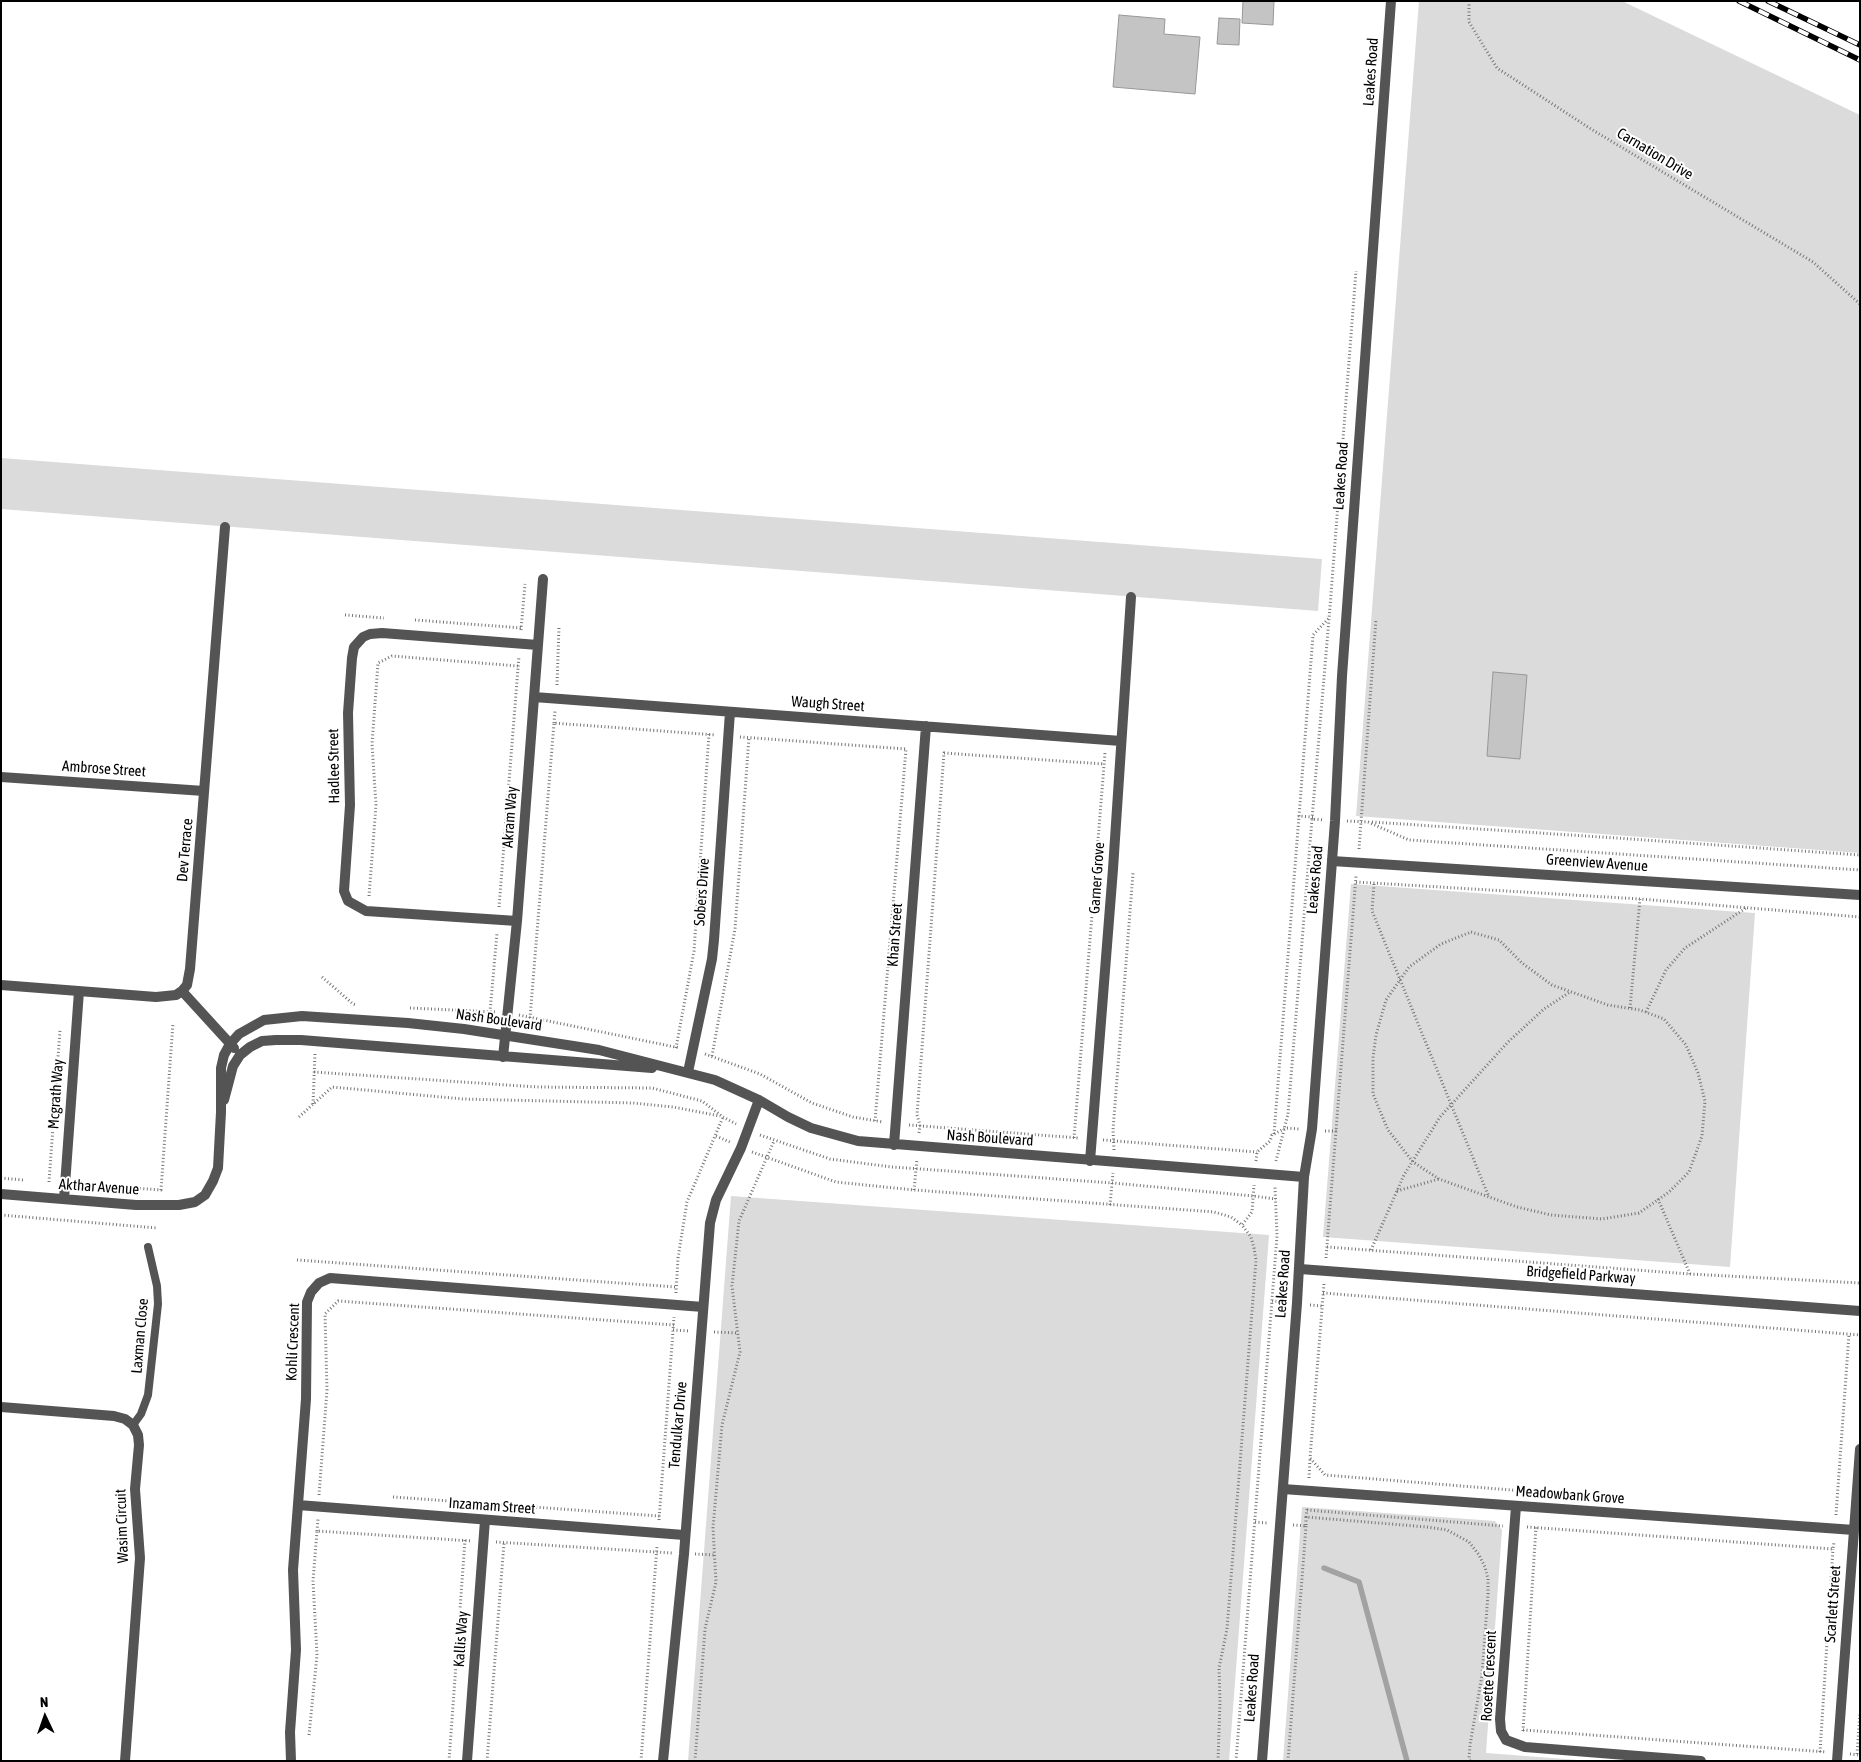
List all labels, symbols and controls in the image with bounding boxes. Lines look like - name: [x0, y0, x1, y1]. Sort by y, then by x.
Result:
- street label: Leakes Road: [1360, 37, 1382, 107]
- street label: Carnation Drive: [1614, 124, 1696, 184]
- street label: Leakes Road: [1330, 441, 1352, 511]
- street label: Waugh Street: [791, 692, 865, 716]
- street label: Hadlee Street: [324, 728, 344, 804]
- street label: Ambrose Street: [62, 757, 146, 781]
- street label: Akram Way: [499, 786, 521, 848]
- street label: Dev Terrace: [173, 817, 197, 883]
- street label: Garner Grove: [1086, 841, 1108, 915]
- street label: Leakes Road: [1303, 845, 1327, 915]
- street label: Greenview Avenue: [1545, 850, 1649, 876]
- street label: Sobers Drive: [691, 857, 713, 927]
- street label: Khan Street: [884, 903, 906, 967]
- street label: Nash Boulevard: [455, 1005, 543, 1035]
- street label: Mcgrath Way: [45, 1058, 67, 1130]
- street label: Nash Boulevard: [946, 1126, 1034, 1150]
- street label: Akthar Avenue: [58, 1175, 140, 1199]
- street label: Leakes Road: [1272, 1249, 1294, 1319]
- street label: Bridgefield Parkway: [1526, 1262, 1636, 1288]
- street label: Laxman Close: [128, 1298, 152, 1374]
- street label: Kohli Crescent: [283, 1303, 303, 1381]
- street label: Tendulkar Drive: [665, 1381, 691, 1469]
- street label: Meadowbank Grove: [1515, 1482, 1625, 1508]
- street label: Wasim Circuit: [112, 1489, 132, 1563]
- street label: Inzamam Street: [448, 1494, 536, 1518]
- street label: Scarlett Street: [1821, 1565, 1845, 1643]
- street label: Kallis Way: [450, 1610, 472, 1668]
- street label: Rosette Crescent: [1478, 1630, 1500, 1722]
- street label: Leakes Road: [1241, 1653, 1263, 1723]
- north arrow: [20, 1692, 70, 1742]
- text: N: [40, 1694, 49, 1710]

